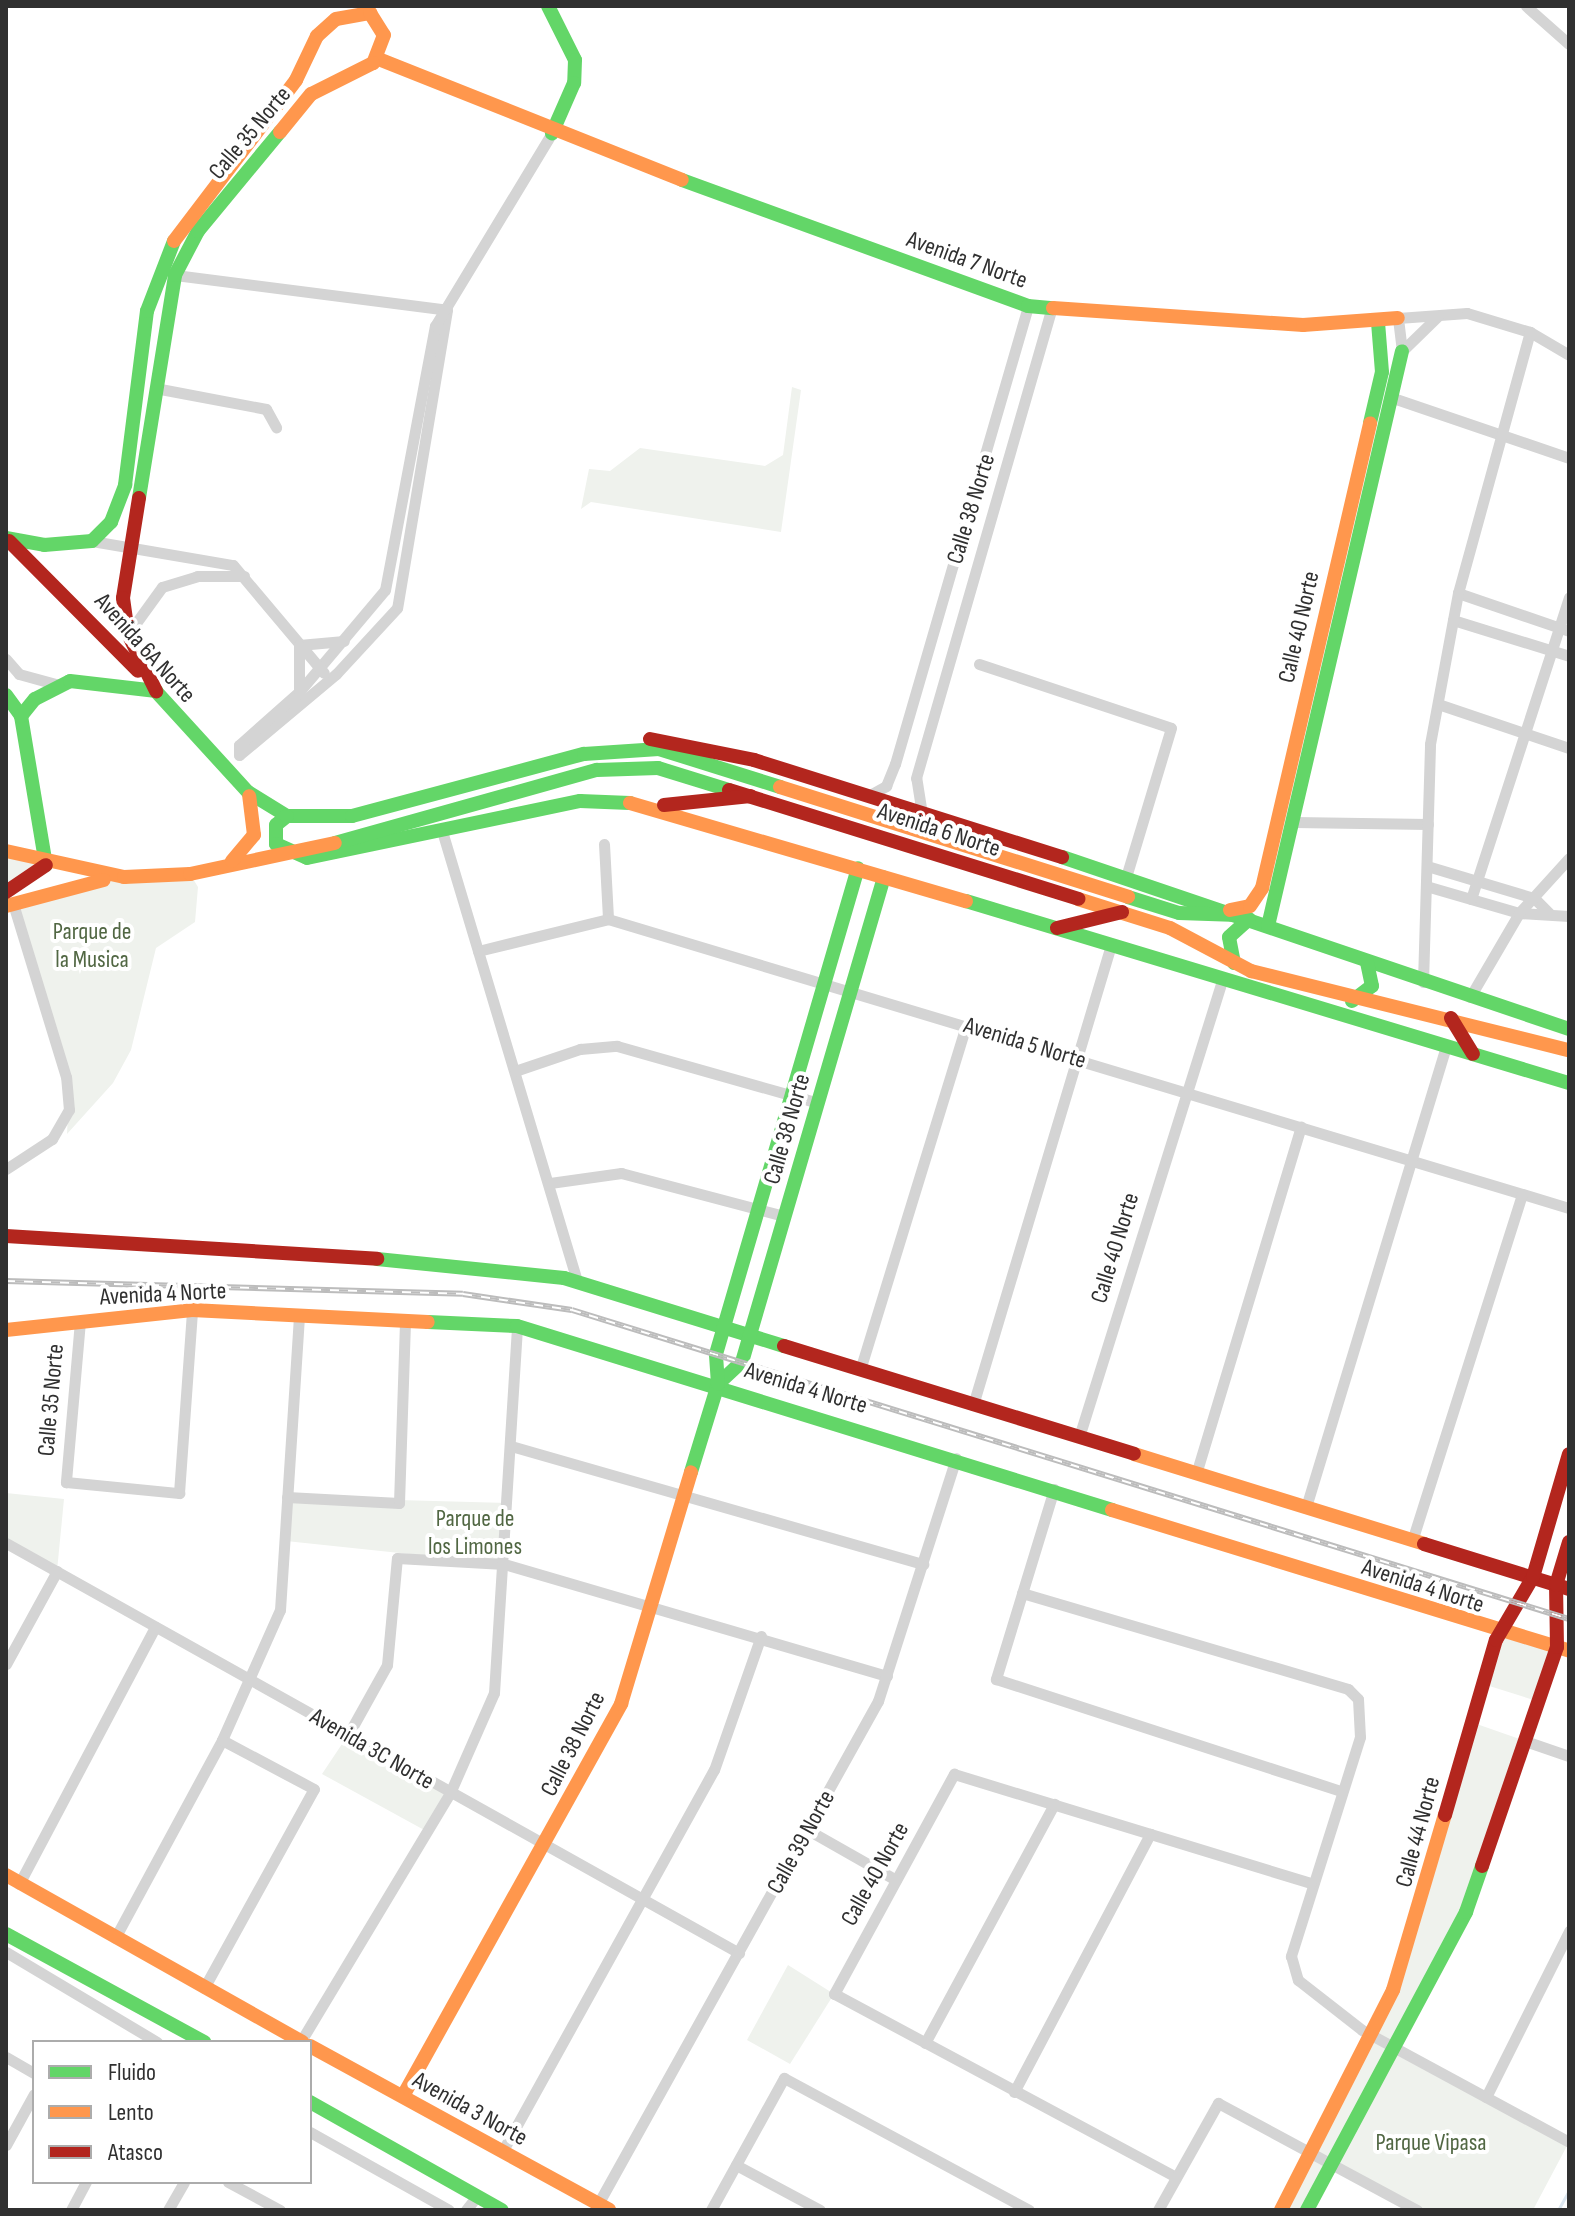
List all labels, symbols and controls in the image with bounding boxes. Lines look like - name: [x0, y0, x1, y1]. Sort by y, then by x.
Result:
- street label: Calle 35 Norte: [203, 81, 297, 185]
- street label: Avenida 7 Norte: [903, 225, 1031, 295]
- street label: Calle 38 Norte: [941, 451, 1001, 567]
- street label: Calle 40 Norte: [1272, 568, 1326, 686]
- street label: Avenida 6A Norte: [88, 587, 202, 709]
- street label: Avenida 6 Norte: [874, 797, 1004, 863]
- park label: Parque de la Musica: [53, 918, 131, 974]
- street label: Avenida 5 Norte: [960, 1011, 1090, 1075]
- street label: Calle 38 Norte: [758, 1071, 816, 1187]
- street label: Calle 40 Norte: [1085, 1189, 1145, 1307]
- street label: Avenida 4 Norte: [99, 1276, 227, 1312]
- street label: Calle 35 Norte: [32, 1343, 70, 1457]
- street label: Avenida 4 Norte: [741, 1356, 871, 1420]
- park label: Parque de los Limones: [428, 1505, 522, 1561]
- street label: Avenida 4 Norte: [1358, 1553, 1488, 1619]
- street label: Calle 38 Norte: [534, 1687, 612, 1801]
- street label: Avenida 3C Norte: [305, 1702, 439, 1796]
- street label: Calle 44 Norte: [1389, 1774, 1447, 1890]
- street label: Calle 39 Norte: [761, 1785, 841, 1899]
- street label: Calle 40 Norte: [835, 1817, 915, 1931]
- legend: [32, 2040, 312, 2184]
- text: Fluido: [108, 2058, 156, 2087]
- street label: Avenida 3 Norte: [408, 2066, 532, 2152]
- text: Lento: [108, 2098, 154, 2127]
- park label: Parque Vipasa: [1375, 2129, 1487, 2157]
- text: Atasco: [108, 2138, 163, 2167]

